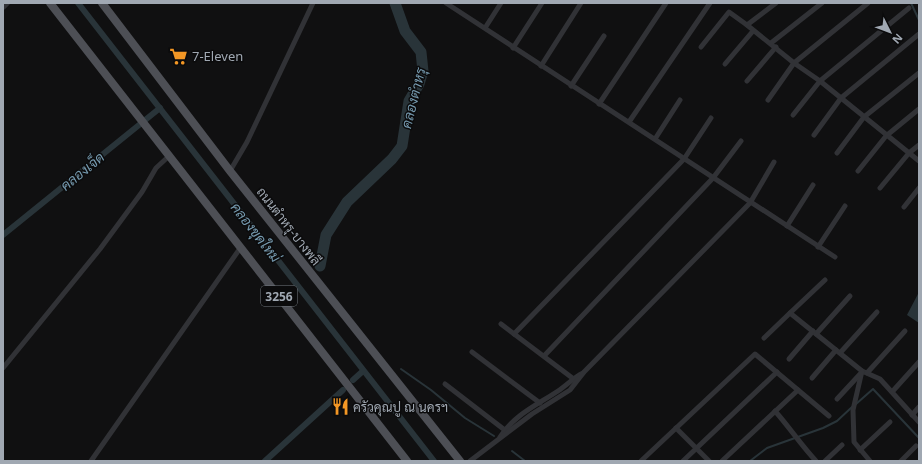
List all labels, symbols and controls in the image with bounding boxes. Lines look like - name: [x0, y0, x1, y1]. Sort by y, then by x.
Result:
- north arrow: [870, 12, 910, 52]
- text: N: [889, 31, 906, 47]
- supermarket icon: 7-Eleven: [169, 46, 189, 66]
- place label: 7-Eleven: [192, 47, 243, 65]
- water label: คลองตำหรุ: [396, 64, 431, 131]
- water label: คลองเจ็ด: [56, 147, 108, 195]
- street label: ถนนตำหรุ-บางพลี: [252, 183, 325, 269]
- water label: คลองขุดใหม่: [226, 198, 286, 267]
- road number: 3256: [261, 286, 297, 306]
- restaurant icon: ครัวคุณปู ณ นครฯ: [330, 397, 350, 417]
- place label: ครัวคุณปู ณ นครฯ: [353, 398, 448, 417]

